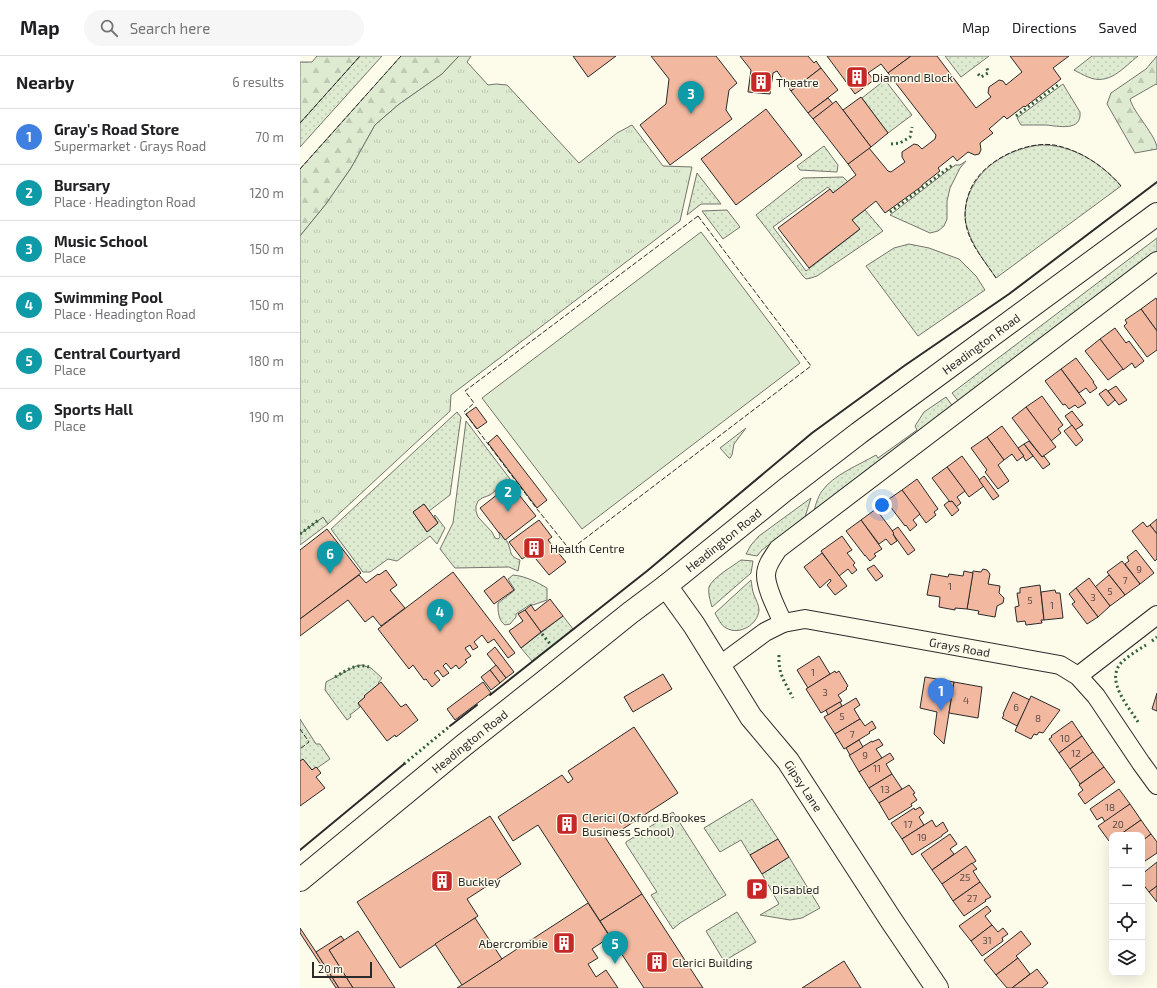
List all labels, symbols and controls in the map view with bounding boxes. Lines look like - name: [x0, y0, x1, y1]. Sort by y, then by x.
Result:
- search box: [84, 10, 364, 46]
- text: Map: [20, 16, 60, 39]
- icon: search: [98, 17, 120, 39]
- text: Search here: [130, 19, 210, 37]
- text: Map: [962, 19, 990, 36]
- text: Directions: [1012, 19, 1077, 36]
- text: Saved: [1099, 19, 1137, 36]
- building icon: Diamond Block: [844, 64, 870, 90]
- building icon: Theatre: [748, 69, 774, 95]
- place label: Diamond Block: [872, 70, 953, 84]
- text: Nearby: [16, 72, 74, 92]
- text: 6 results: [232, 74, 284, 90]
- place label: Theatre: [776, 75, 819, 89]
- pin: 3: [678, 81, 704, 114]
- text: Gray's Road Store: [54, 120, 179, 138]
- text: 1: [26, 129, 32, 145]
- text: 70 m: [255, 129, 284, 145]
- text: Supermarket · Grays Road: [54, 138, 206, 154]
- text: Bursary: [54, 176, 110, 194]
- text: 2: [25, 185, 33, 201]
- text: 120 m: [249, 185, 284, 201]
- text: Place · Headington Road: [54, 194, 196, 210]
- text: Music School: [54, 232, 148, 250]
- text: 3: [25, 241, 33, 257]
- text: 150 m: [250, 241, 284, 257]
- text: Place: [54, 250, 86, 266]
- text: Swimming Pool: [54, 288, 163, 306]
- text: 4: [25, 297, 33, 313]
- text: 150 m: [250, 297, 284, 313]
- text: Place · Headington Road: [54, 306, 196, 322]
- street label: Headington Road: [939, 310, 1023, 377]
- text: Central Courtyard: [54, 344, 181, 362]
- text: 5: [25, 353, 33, 369]
- text: 180 m: [249, 353, 284, 369]
- text: Place: [54, 362, 86, 378]
- text: Sports Hall: [54, 400, 133, 418]
- text: 6: [25, 409, 33, 425]
- text: 190 m: [249, 409, 284, 425]
- text: Place: [54, 418, 86, 434]
- pin: 2: [495, 479, 521, 512]
- your location: [872, 495, 892, 515]
- street label: Headington Road: [682, 505, 764, 575]
- building icon: Health Centre: [521, 535, 547, 561]
- pin: 6: [317, 541, 343, 574]
- place label: Health Centre: [550, 541, 625, 555]
- house number: 9: [1136, 563, 1142, 575]
- house number: 7: [1122, 574, 1128, 586]
- house number: 1: [948, 580, 952, 592]
- house number: 5: [1107, 585, 1113, 597]
- house number: 3: [1090, 591, 1096, 603]
- house number: 5: [1027, 594, 1033, 606]
- pin: 4: [427, 599, 453, 632]
- house number: 1: [1050, 599, 1054, 611]
- street label: Grays Road: [928, 635, 991, 659]
- house number: 1: [811, 666, 815, 678]
- pin: 1: [928, 678, 954, 711]
- house number: 3: [822, 686, 828, 698]
- house number: 4: [963, 694, 969, 706]
- house number: 6: [1013, 701, 1019, 713]
- street label: Headington Road: [429, 707, 510, 776]
- house number: 5: [839, 710, 845, 722]
- house number: 8: [1035, 712, 1041, 724]
- house number: 7: [849, 728, 855, 740]
- house number: 10: [1060, 732, 1070, 744]
- house number: 12: [1071, 747, 1081, 759]
- house number: 9: [862, 749, 868, 761]
- street label: Gipsy Lane: [782, 757, 826, 814]
- house number: 11: [873, 762, 881, 774]
- house number: 13: [880, 783, 890, 795]
- house number: 18: [1105, 801, 1115, 813]
- place label: Clerici (Oxford Brookes Business School): [582, 810, 706, 838]
- building icon: Clerici (Oxford Brookes Business School): [554, 811, 580, 837]
- house number: 17: [903, 818, 913, 830]
- house number: 20: [1112, 818, 1124, 830]
- house number: 19: [917, 831, 927, 843]
- map controls: [1109, 832, 1145, 976]
- button: +: [1109, 832, 1145, 868]
- building icon: Buckley: [429, 868, 455, 894]
- button: −: [1109, 868, 1145, 904]
- house number: 25: [960, 871, 970, 883]
- place label: Buckley: [458, 874, 501, 888]
- parking icon: Disabled: [744, 876, 770, 902]
- place label: Disabled: [772, 882, 819, 896]
- house number: 27: [967, 892, 977, 904]
- button: locate: [1109, 904, 1145, 940]
- building icon: Abercrombie: [551, 930, 577, 956]
- pin: 5: [602, 931, 628, 964]
- house number: 31: [982, 934, 992, 946]
- place label: Abercrombie: [478, 936, 548, 950]
- button: layers: [1109, 940, 1145, 976]
- building icon: Clerici Building: [644, 949, 670, 975]
- place label: Clerici Building: [672, 955, 753, 969]
- scale bar: [312, 960, 372, 979]
- text: 20 m: [318, 962, 343, 975]

